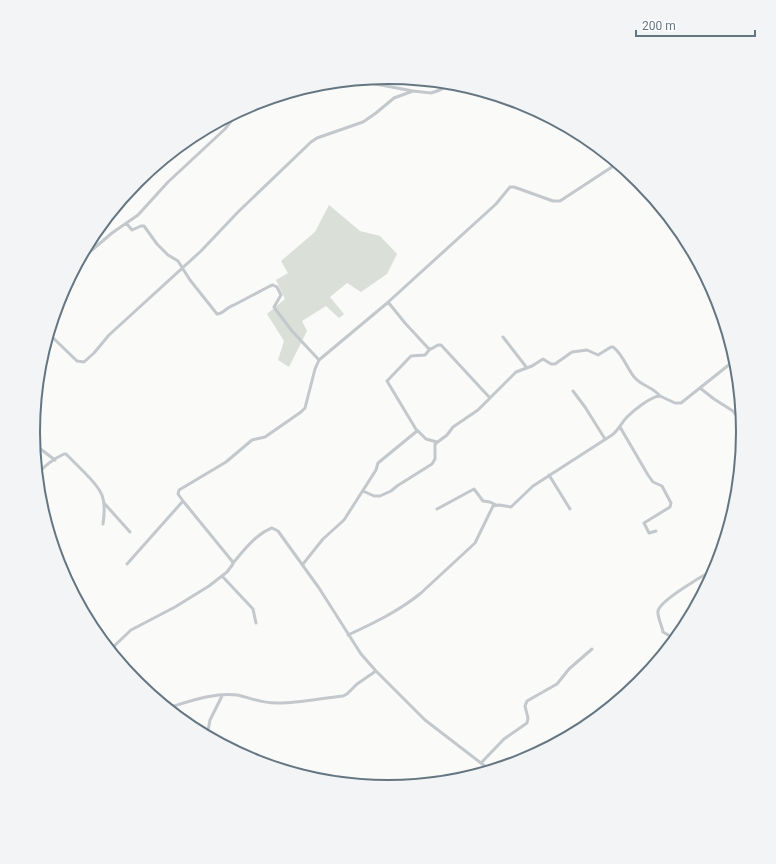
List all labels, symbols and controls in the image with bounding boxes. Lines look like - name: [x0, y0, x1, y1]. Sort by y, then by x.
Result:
- scale bar: [636, 12, 755, 38]
- text: 200 m: [642, 19, 676, 33]

